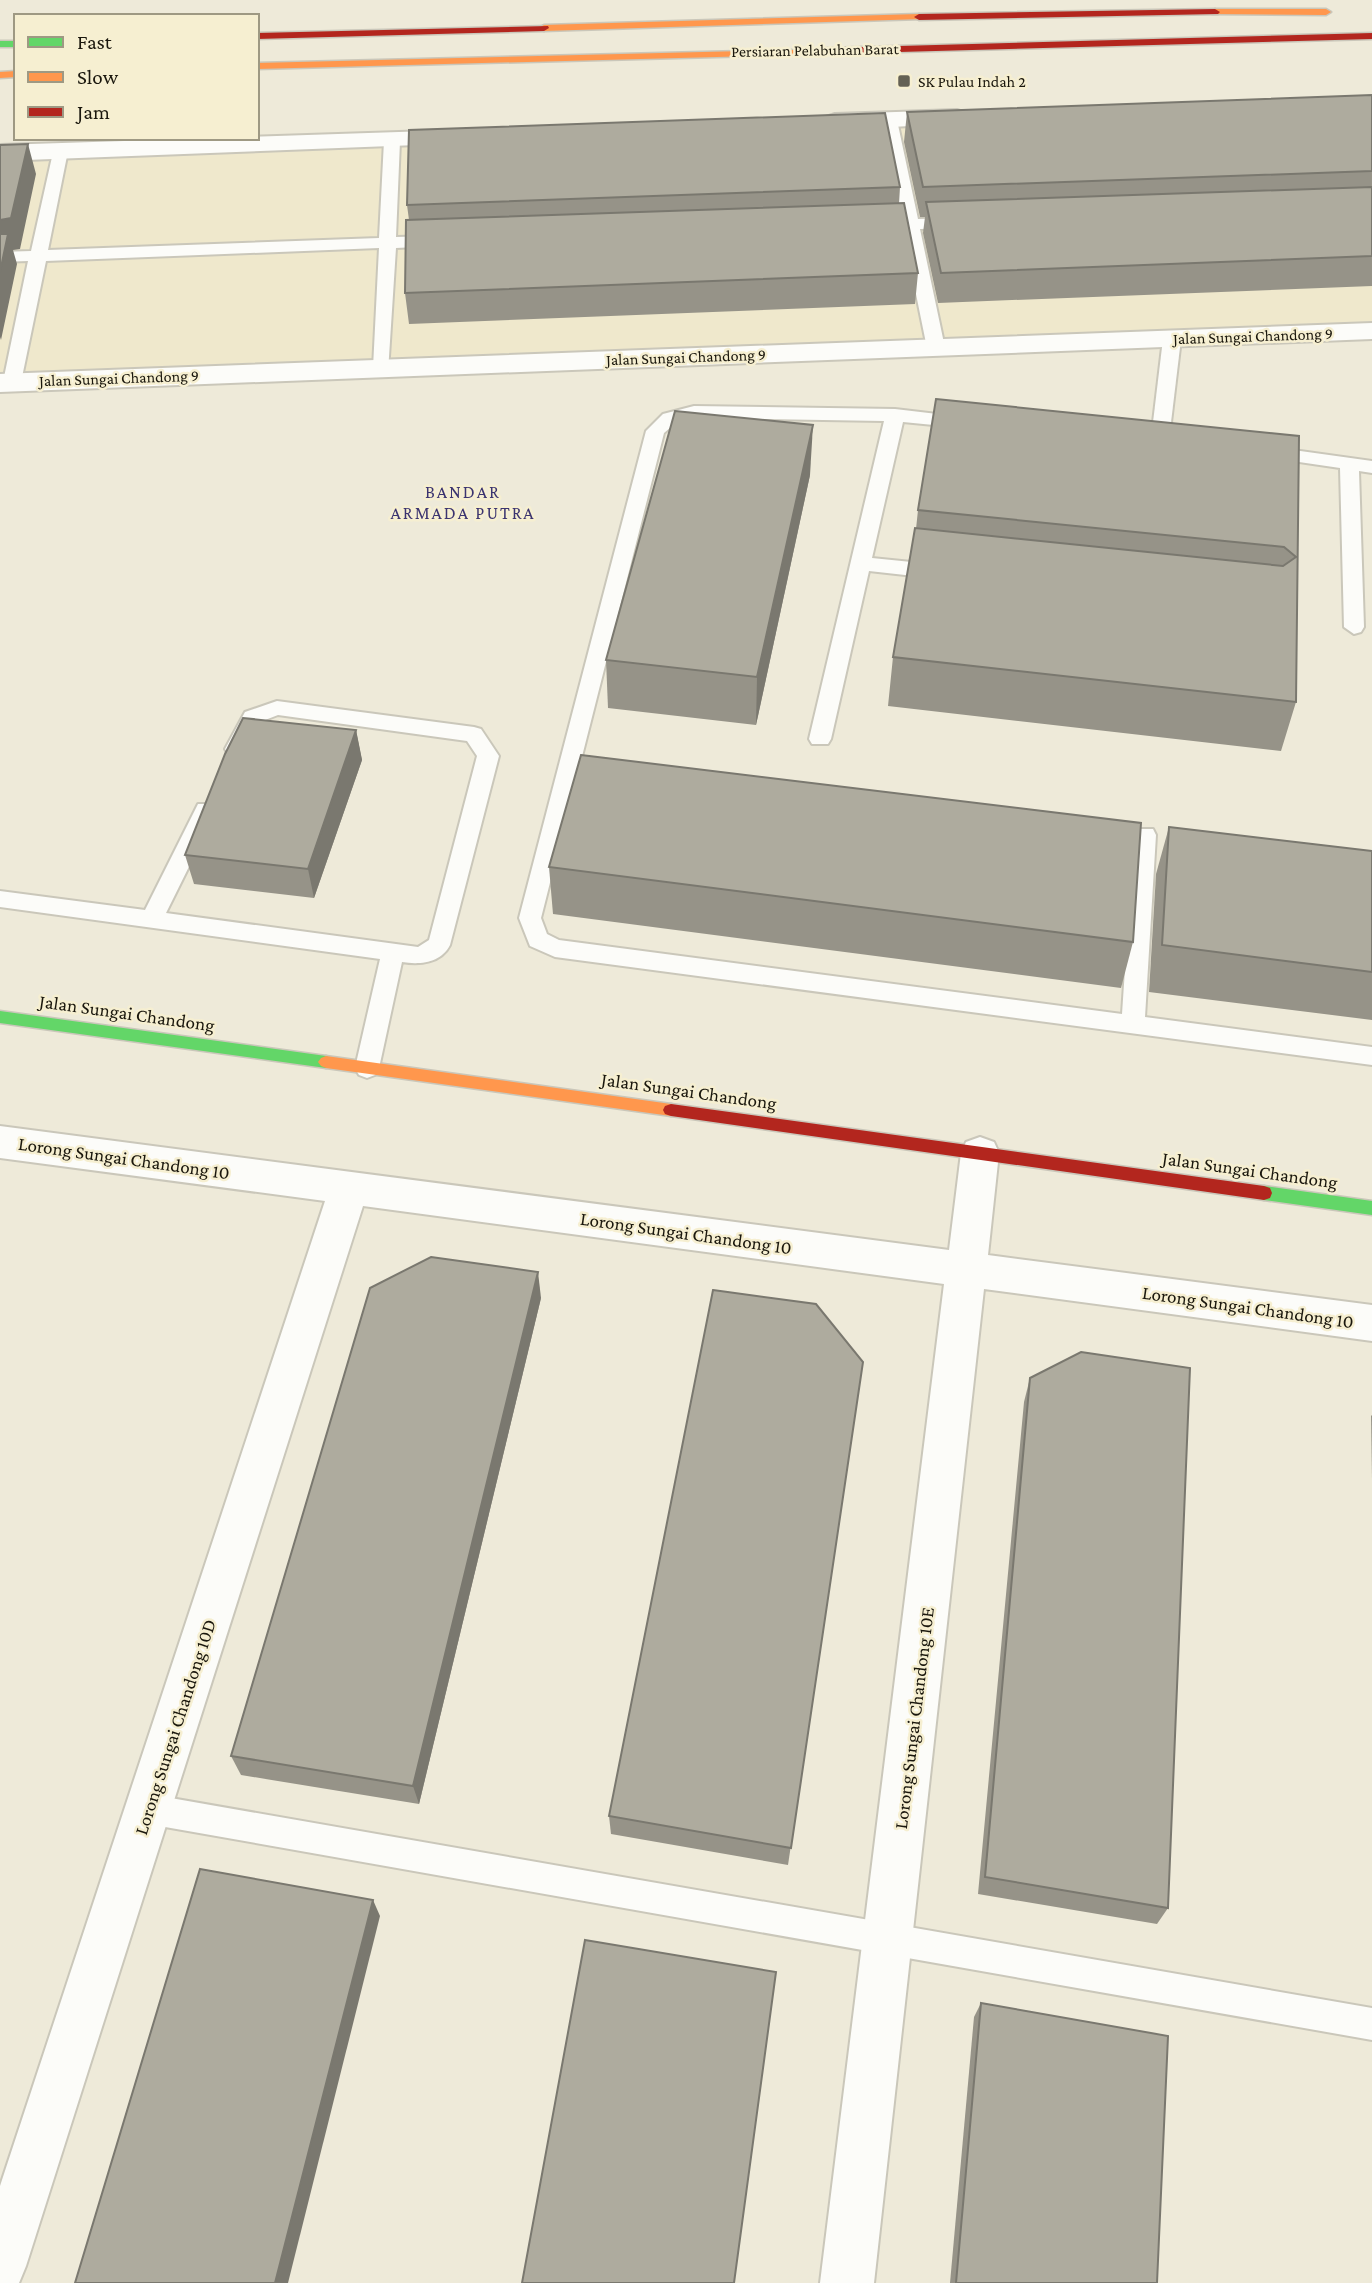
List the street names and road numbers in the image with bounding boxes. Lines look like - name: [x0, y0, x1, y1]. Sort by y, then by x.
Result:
- street label: Persiaran Pelabuhan Barat: [731, 40, 900, 60]
- street label: Jalan Sungai Chandong 9: [1171, 325, 1333, 348]
- street label: Jalan Sungai Chandong 9: [604, 346, 766, 369]
- street label: Jalan Sungai Chandong 9: [37, 367, 199, 390]
- street label: Jalan Sungai Chandong: [36, 990, 216, 1036]
- street label: Jalan Sungai Chandong: [598, 1068, 778, 1114]
- street label: Lorong Sungai Chandong 10: [17, 1133, 231, 1183]
- street label: Jalan Sungai Chandong: [1159, 1147, 1339, 1193]
- street label: Lorong Sungai Chandong 10: [579, 1208, 793, 1258]
- street label: Lorong Sungai Chandong 10: [1141, 1282, 1355, 1332]
- street label: Lorong Sungai Chandong 10E: [890, 1606, 938, 1830]
- street label: Lorong Sungai Chandong 10D: [130, 1616, 220, 1838]

